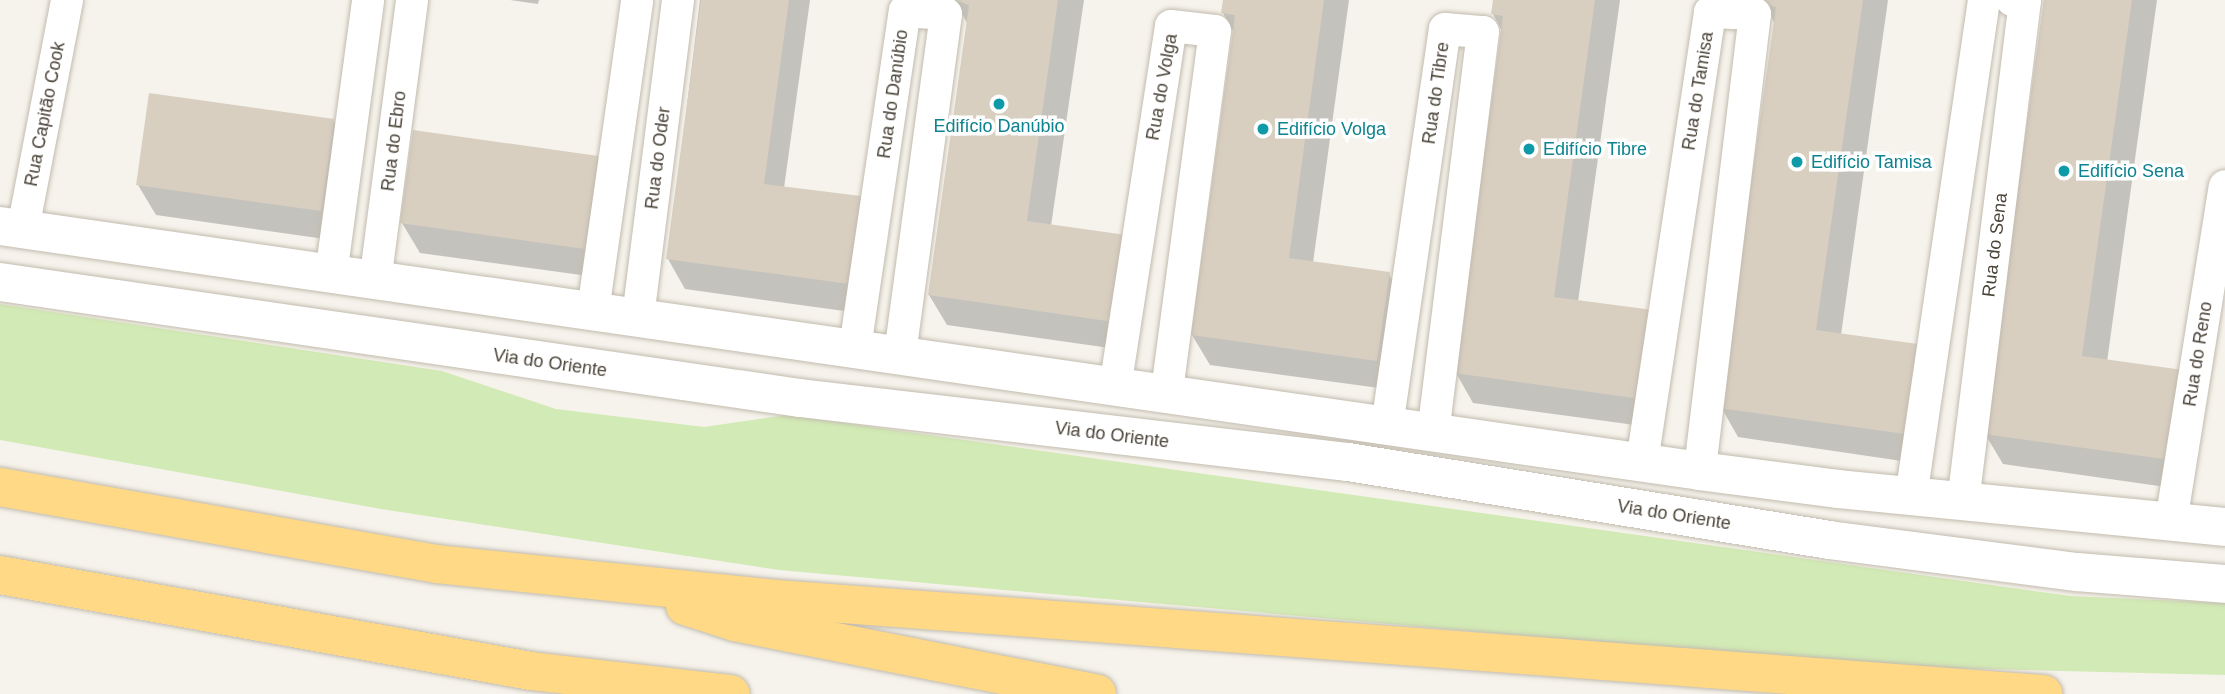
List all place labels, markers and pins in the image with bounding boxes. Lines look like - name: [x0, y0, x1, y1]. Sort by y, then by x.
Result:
- marker: Edifício Danúbio: [991, 96, 1007, 112]
- place label: Edifício Danúbio: [933, 115, 1065, 137]
- place label: Edifício Volga: [1277, 118, 1386, 140]
- marker: Edifício Volga: [1255, 121, 1271, 137]
- place label: Edifício Tibre: [1543, 138, 1647, 160]
- marker: Edifício Tibre: [1521, 141, 1537, 157]
- place label: Edifício Tamisa: [1811, 151, 1932, 173]
- marker: Edifício Tamisa: [1789, 154, 1805, 170]
- place label: Edifício Sena: [2078, 160, 2184, 182]
- marker: Edifício Sena: [2056, 163, 2072, 179]

